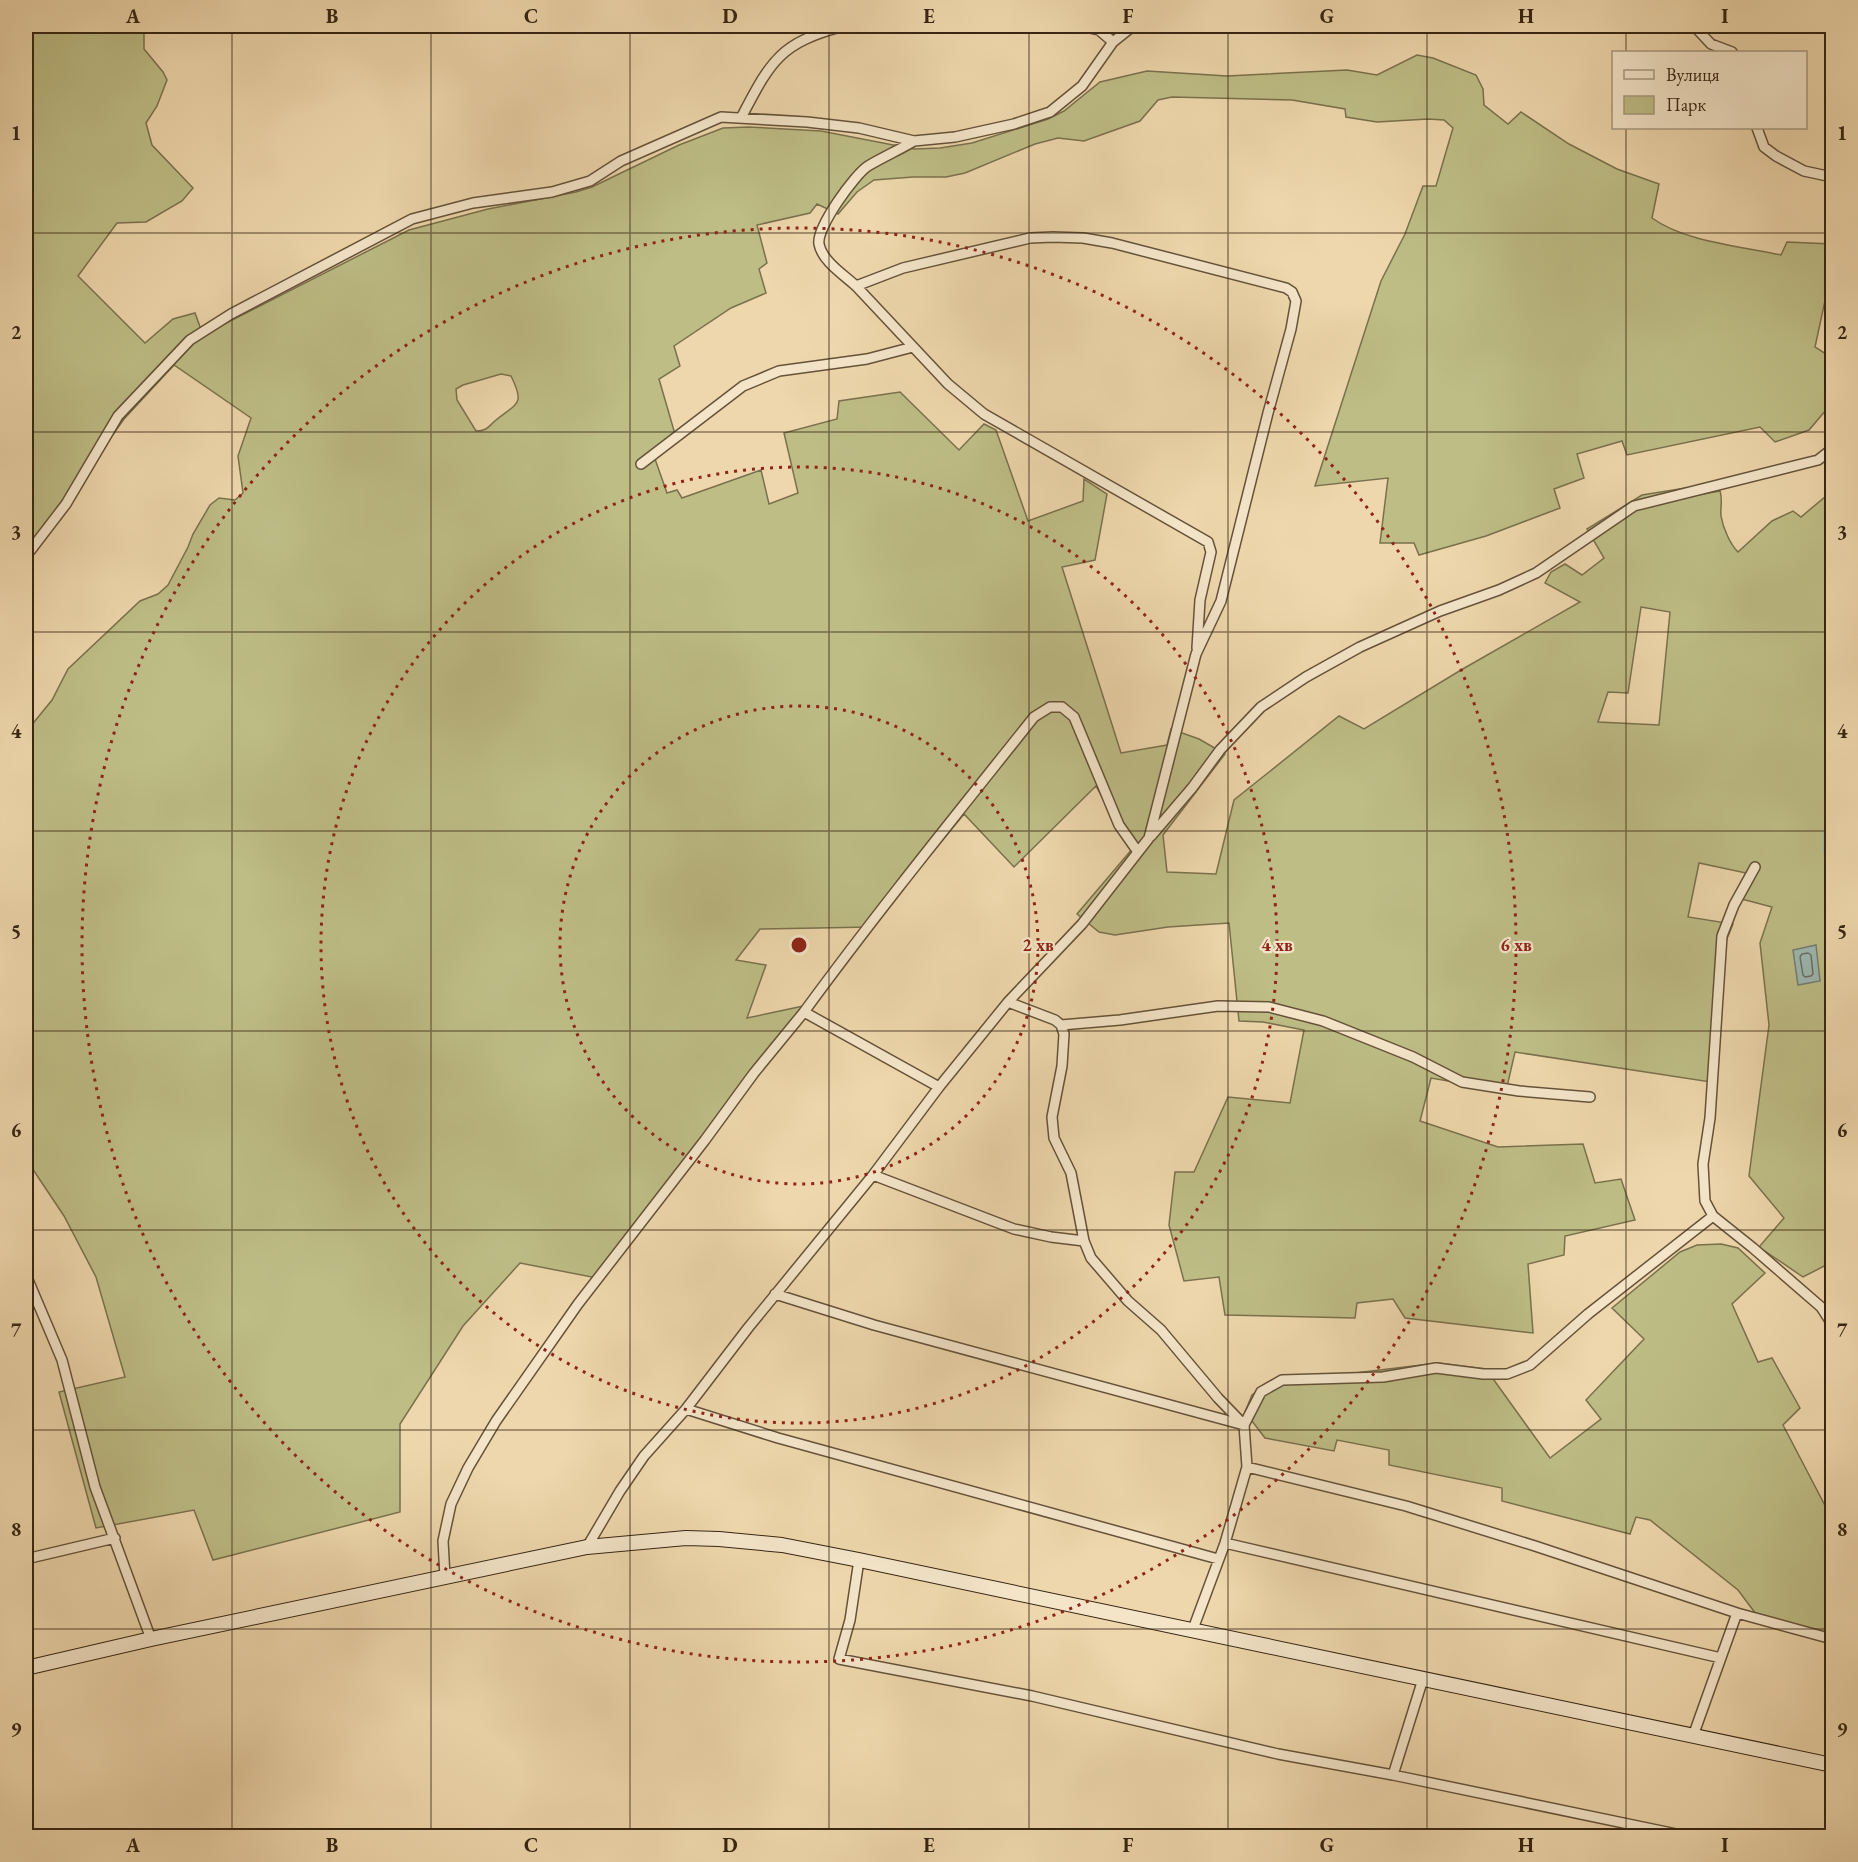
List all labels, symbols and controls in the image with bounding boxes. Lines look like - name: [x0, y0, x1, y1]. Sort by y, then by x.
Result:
- text: A: [125, 3, 141, 29]
- text: B: [326, 3, 338, 29]
- text: C: [524, 3, 538, 29]
- text: D: [722, 3, 738, 29]
- text: E: [923, 3, 935, 29]
- text: F: [1123, 3, 1134, 29]
- text: G: [1320, 3, 1334, 29]
- text: H: [1518, 3, 1534, 29]
- text: I: [1721, 3, 1729, 29]
- legend: [1612, 51, 1807, 129]
- text: Вулиця: [1666, 63, 1719, 86]
- text: Парк: [1666, 93, 1706, 116]
- text: 1: [11, 120, 21, 146]
- text: 1: [1837, 120, 1847, 146]
- text: 2: [11, 319, 22, 345]
- text: 2: [1837, 319, 1848, 345]
- text: 3: [11, 519, 21, 545]
- text: 3: [1837, 519, 1847, 545]
- text: 4: [11, 718, 22, 744]
- text: 4: [1837, 718, 1848, 744]
- text: 5: [11, 918, 21, 944]
- text: 5: [1837, 918, 1847, 944]
- text: 2 хв: [1022, 933, 1054, 956]
- text: 4 хв: [1261, 933, 1293, 956]
- text: 6 хв: [1500, 933, 1532, 956]
- centre of rings: [789, 935, 809, 955]
- text: 6: [11, 1117, 22, 1143]
- text: 6: [1837, 1117, 1848, 1143]
- text: 7: [11, 1317, 22, 1343]
- text: 7: [1837, 1317, 1848, 1343]
- text: 8: [11, 1516, 21, 1542]
- text: 8: [1837, 1516, 1847, 1542]
- text: 9: [11, 1716, 22, 1742]
- text: 9: [1837, 1716, 1848, 1742]
- text: A: [125, 1832, 141, 1858]
- text: B: [326, 1832, 338, 1858]
- text: C: [524, 1832, 538, 1858]
- text: D: [722, 1832, 738, 1858]
- text: E: [923, 1832, 935, 1858]
- text: F: [1123, 1832, 1134, 1858]
- text: G: [1320, 1832, 1334, 1858]
- text: H: [1518, 1832, 1534, 1858]
- text: I: [1721, 1832, 1729, 1858]

